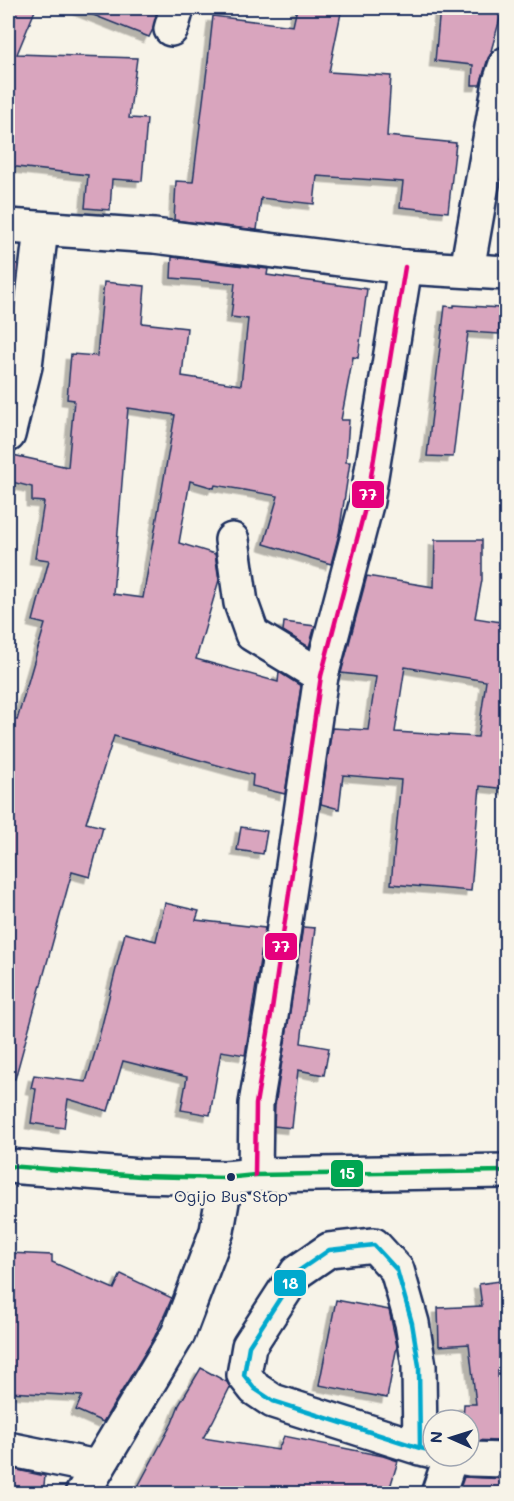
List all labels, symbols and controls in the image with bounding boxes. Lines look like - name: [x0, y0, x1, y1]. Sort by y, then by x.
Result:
- line badge: 77: [351, 480, 385, 509]
- text: 77: [359, 483, 377, 504]
- line badge: 77: [264, 932, 298, 961]
- text: 77: [272, 935, 290, 956]
- line badge: 15: [330, 1159, 364, 1188]
- text: 15: [339, 1162, 355, 1183]
- marker: Ogijo Bus Stop: [225, 1171, 237, 1183]
- place label: Ogijo Bus Stop: [174, 1185, 288, 1206]
- line badge: 18: [273, 1269, 307, 1297]
- text: 18: [281, 1272, 299, 1293]
- north arrow: [421, 1408, 481, 1468]
- text: N: [425, 1431, 446, 1444]

